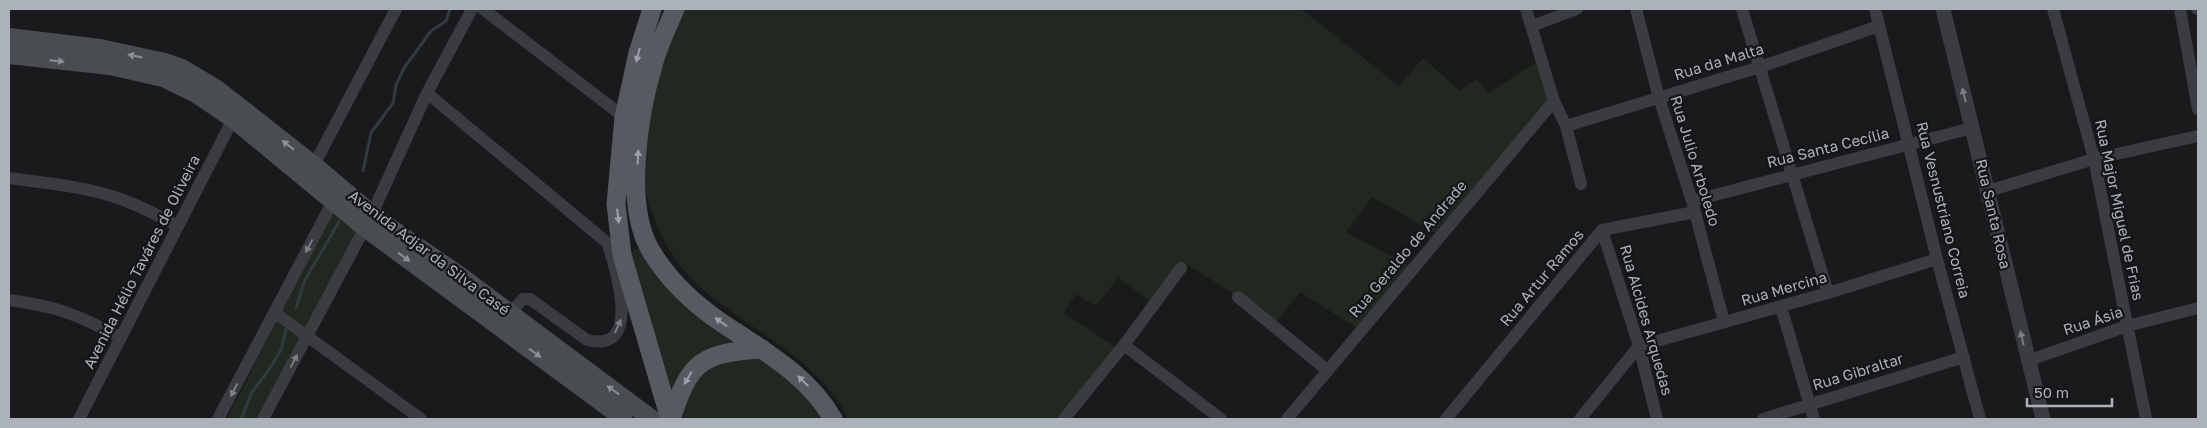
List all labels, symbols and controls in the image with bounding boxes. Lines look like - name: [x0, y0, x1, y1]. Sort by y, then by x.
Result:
- street label: Rua da Malta: [1672, 39, 1766, 83]
- one-way arrow: [634, 48, 642, 63]
- one-way arrow: [126, 51, 142, 59]
- one-way arrow: [49, 57, 65, 65]
- one-way arrow: [1960, 87, 1968, 102]
- street label: Rua Julio Arboledo: [1667, 93, 1724, 228]
- street label: Rua Major Miguel de Frias: [2092, 118, 2148, 302]
- street label: Rua Vesnustriano Correia: [1913, 120, 1975, 300]
- street label: Rua Santa Cecília: [1765, 123, 1891, 171]
- one-way arrow: [282, 139, 295, 150]
- one-way arrow: [634, 149, 642, 165]
- street label: Avenida Hélio Taváres de Oliveira: [79, 152, 203, 371]
- street label: Rua Santa Rosa: [1973, 157, 2015, 270]
- street label: Rua Geraldo de Andrade: [1345, 176, 1470, 321]
- street label: Avenida Adjar da Silva Casé: [346, 186, 514, 319]
- one-way arrow: [614, 208, 622, 224]
- street label: Rua Artur Ramos: [1496, 225, 1587, 329]
- one-way arrow: [305, 239, 313, 253]
- street label: Rua Alcides Arquedas: [1617, 242, 1677, 397]
- one-way arrow: [397, 252, 411, 262]
- street label: Rua Mercina: [1739, 267, 1829, 309]
- street label: Rua Ásia: [2061, 302, 2125, 338]
- one-way arrow: [714, 317, 728, 327]
- one-way arrow: [614, 319, 622, 333]
- one-way arrow: [2018, 331, 2026, 346]
- one-way arrow: [528, 348, 542, 358]
- street label: Rua Gibraltar: [1810, 349, 1905, 393]
- one-way arrow: [290, 354, 298, 368]
- one-way arrow: [684, 372, 693, 385]
- one-way arrow: [797, 375, 809, 387]
- scale bar: [2027, 376, 2112, 408]
- one-way arrow: [230, 382, 238, 397]
- text: 50 m: [2034, 383, 2069, 401]
- one-way arrow: [607, 385, 620, 396]

